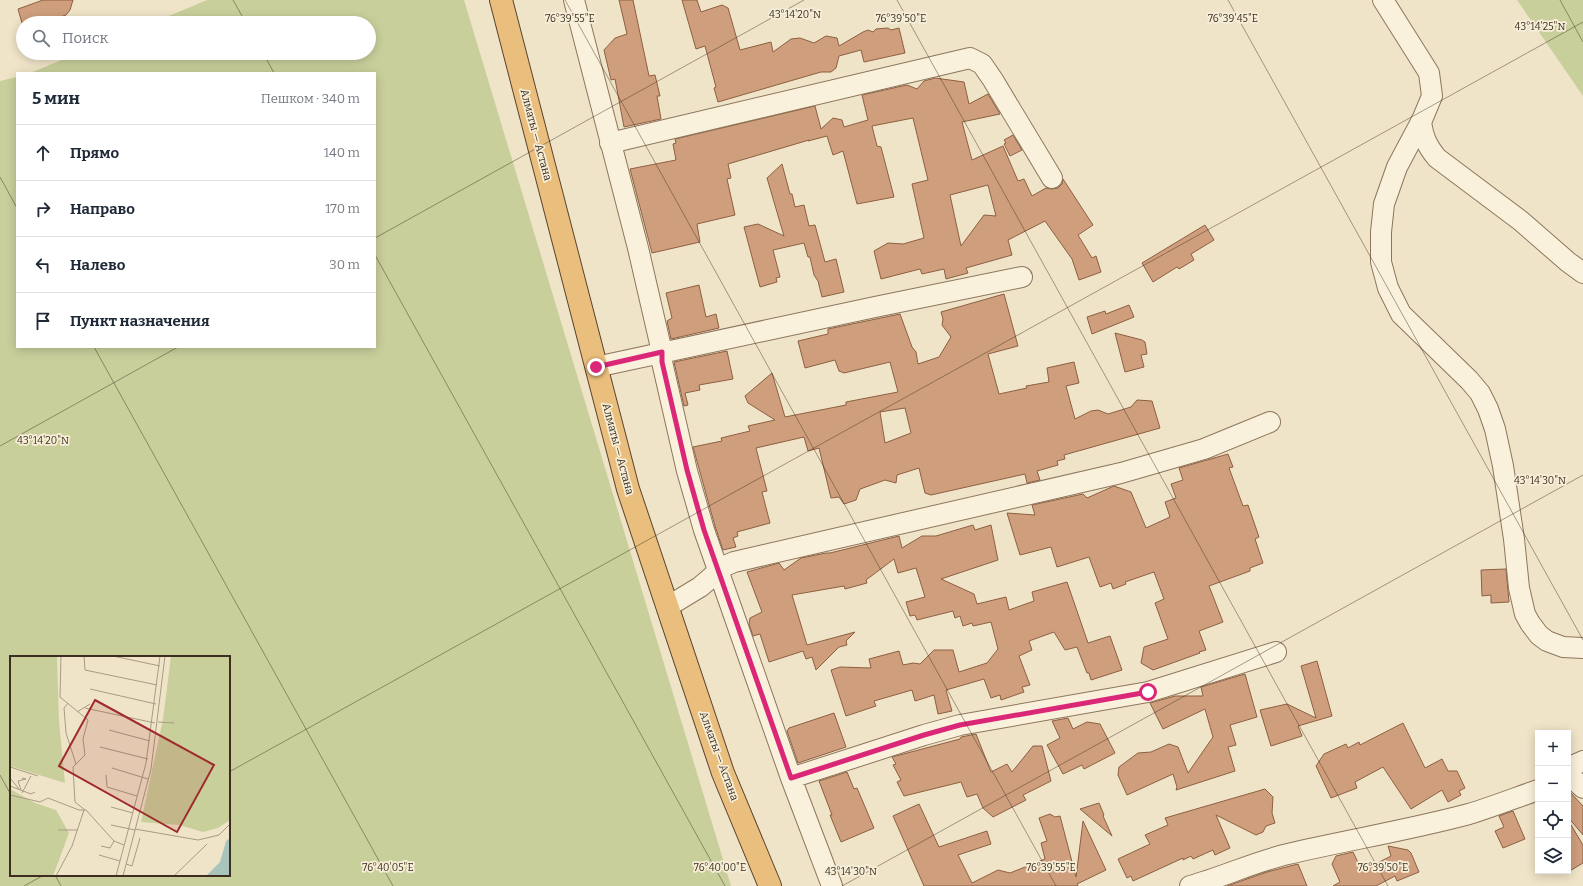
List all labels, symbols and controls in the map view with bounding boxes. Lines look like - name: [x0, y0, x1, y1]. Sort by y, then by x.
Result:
- text: 43°14'20"N: [769, 9, 821, 21]
- text: 76°39'55"E: [545, 13, 595, 25]
- text: 76°39'50"E: [876, 13, 926, 25]
- text: 76°39'45"E: [1208, 13, 1258, 25]
- search box: [16, 16, 376, 60]
- text: 43°14'25"N: [1515, 21, 1565, 33]
- icon: search: [30, 27, 52, 49]
- text: Поиск: [62, 29, 108, 47]
- text: 5 мин: [32, 88, 80, 109]
- street label: Алматы — Астана: [518, 88, 554, 182]
- text: Пешком · 340 m: [261, 91, 360, 106]
- icon: ahead: [32, 142, 54, 164]
- text: Прямо: [70, 144, 119, 162]
- text: 140 m: [324, 145, 360, 160]
- icon: right: [32, 198, 54, 220]
- text: Направо: [70, 200, 135, 218]
- text: 170 m: [325, 201, 360, 216]
- icon: left: [32, 254, 54, 276]
- text: Налево: [70, 256, 125, 274]
- text: 30 m: [329, 257, 360, 272]
- icon: arrive: [32, 310, 54, 332]
- text: Пункт назначения: [70, 312, 210, 330]
- route end: [587, 358, 605, 376]
- street label: Алматы — Астана: [600, 402, 636, 496]
- text: 43°14'20"N: [17, 435, 69, 447]
- text: 43°14'30"N: [1514, 475, 1566, 487]
- inset map: [10, 656, 230, 876]
- route start: [1139, 683, 1157, 701]
- street label: Алматы — Астана: [697, 709, 741, 803]
- map controls: [1535, 730, 1571, 874]
- button: +: [1535, 730, 1571, 766]
- button: −: [1535, 766, 1571, 802]
- button: locate: [1535, 802, 1571, 838]
- button: layers: [1535, 838, 1571, 874]
- text: 76°40'05"E: [362, 862, 414, 874]
- text: 76°40'00"E: [694, 862, 746, 874]
- text: 76°39'55"E: [1026, 862, 1076, 874]
- text: 76°39'50"E: [1358, 862, 1408, 874]
- text: 43°14'30"N: [825, 866, 877, 878]

